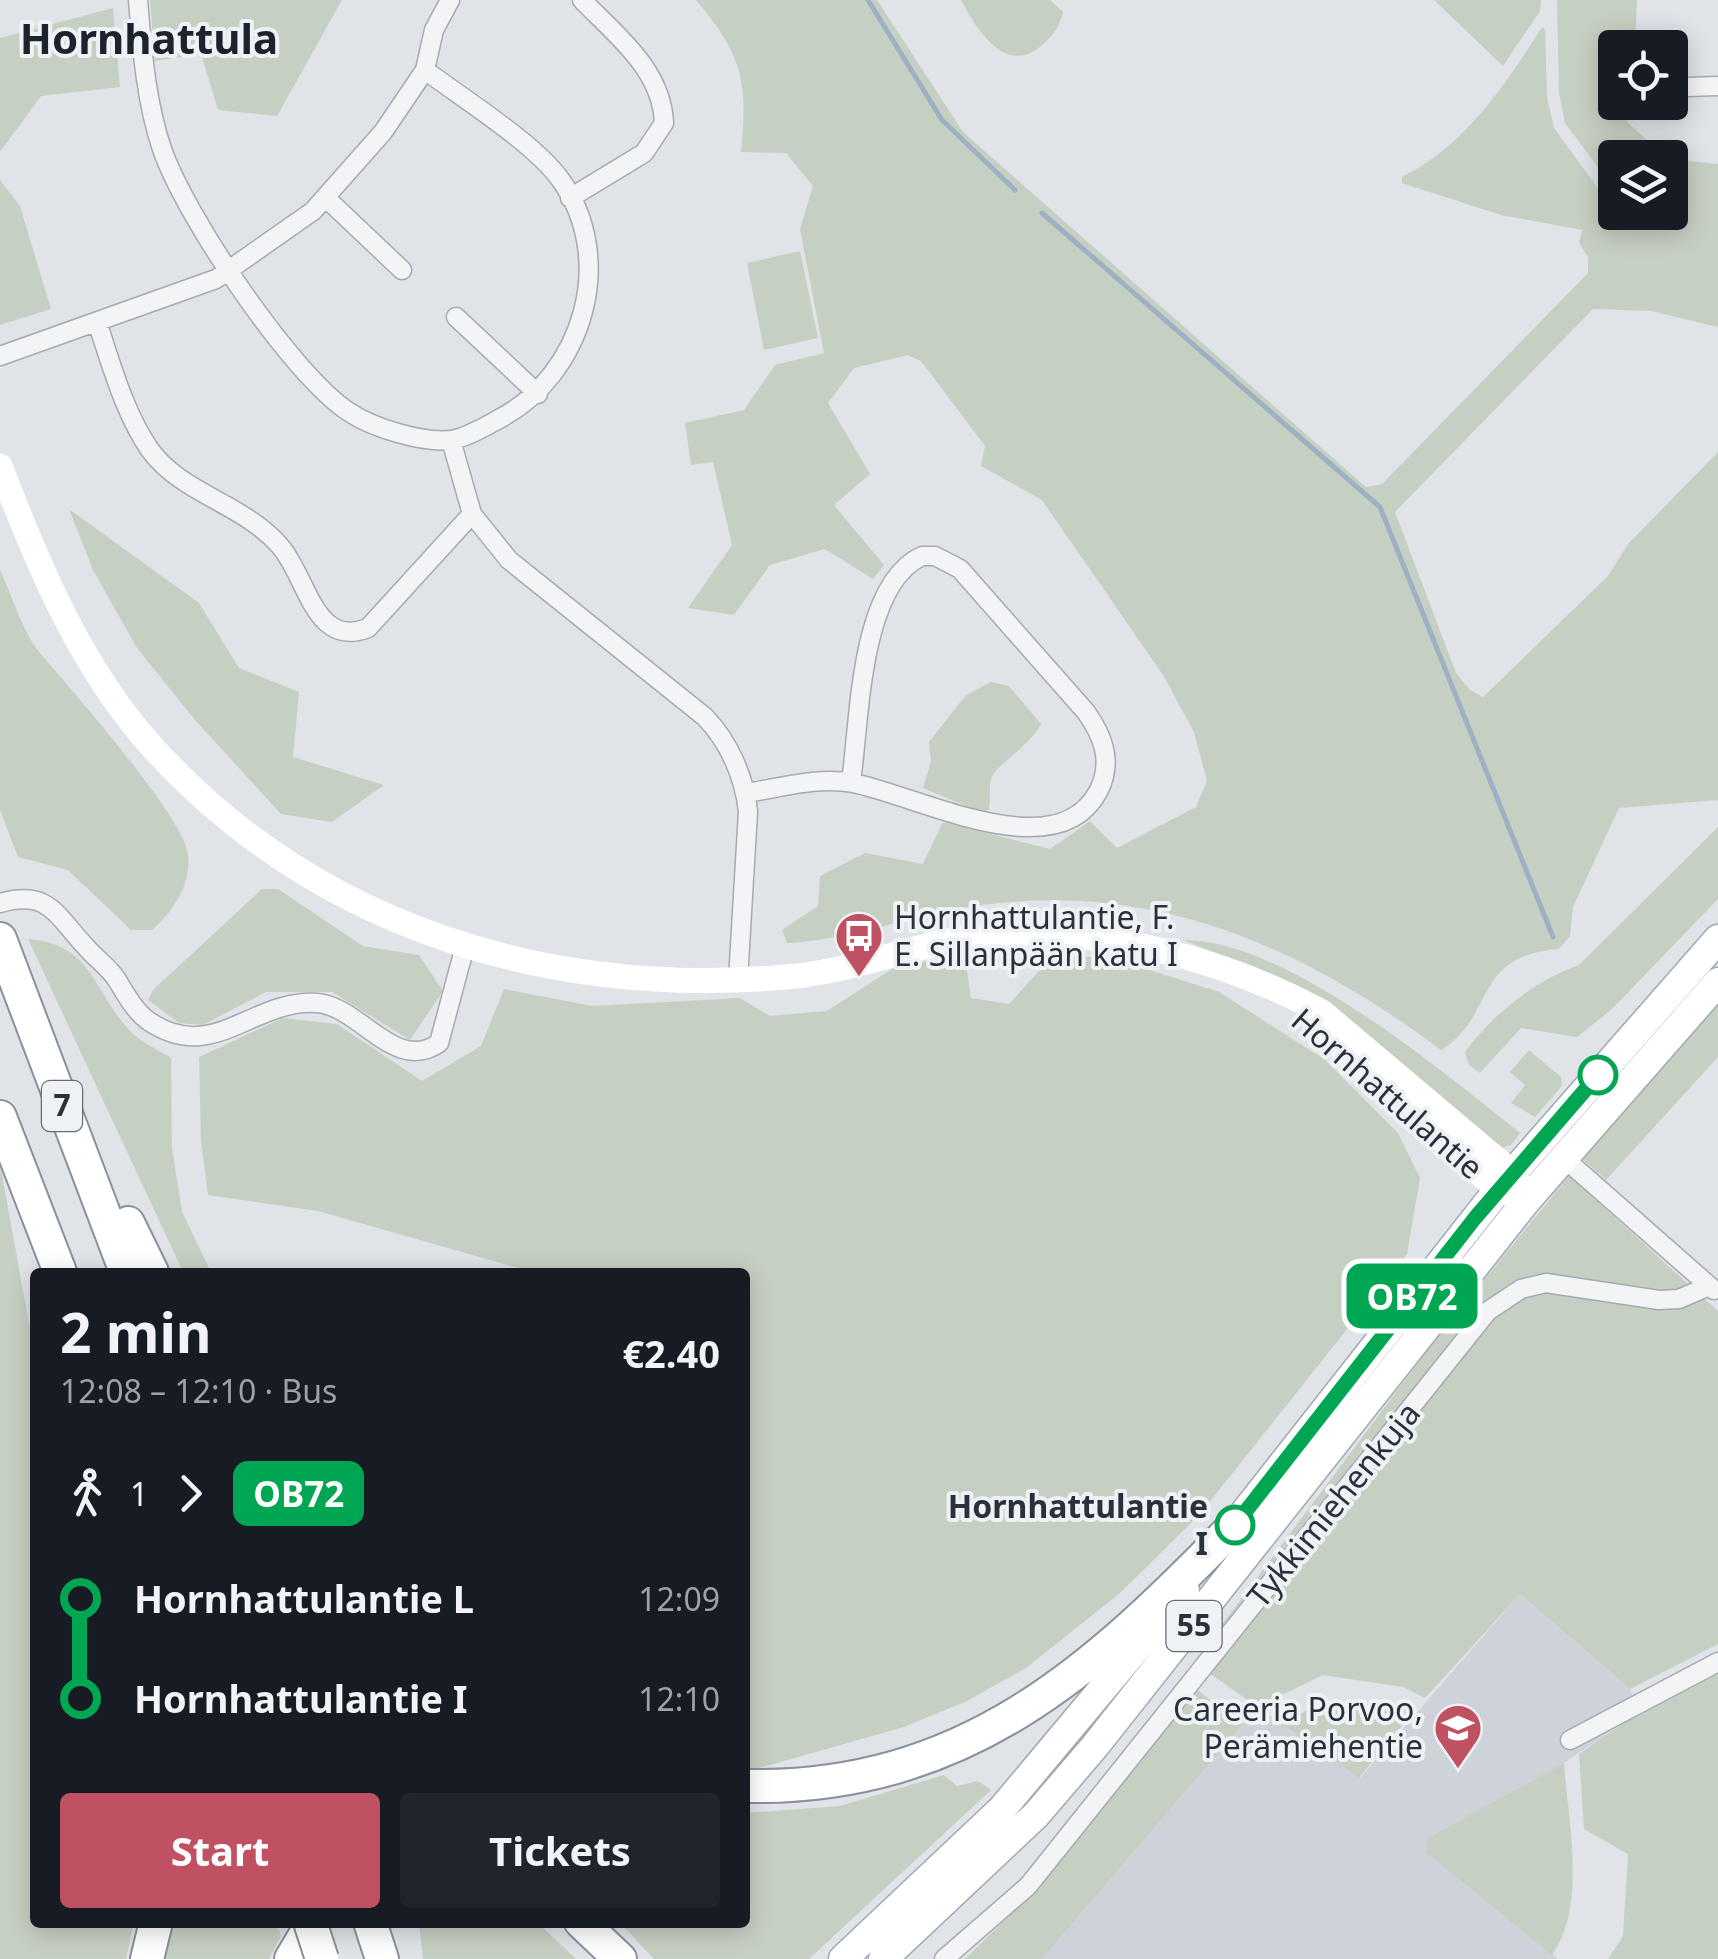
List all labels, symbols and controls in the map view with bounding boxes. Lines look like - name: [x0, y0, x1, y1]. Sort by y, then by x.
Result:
- district label: Hornhattula: [20, 9, 278, 66]
- map controls: [1598, 30, 1688, 230]
- button: locate: [1598, 30, 1688, 120]
- button: layers: [1598, 140, 1688, 230]
- place label: Hornhattulantie, F. E. Sillanpään katu I: [894, 895, 1178, 975]
- bus stop icon: Hornhattulantie, F. E. Sillanpään katu I: [833, 910, 885, 978]
- street label: Hornhattulantie: [1283, 998, 1493, 1188]
- unlabelled marker: [1579, 1056, 1617, 1094]
- road number: 7: [42, 1081, 82, 1131]
- line badge: OB72: [1342, 1264, 1482, 1328]
- text: OB72: [1366, 1273, 1458, 1320]
- text: 2 min: [60, 1294, 212, 1369]
- text: €2.40: [622, 1327, 720, 1379]
- text: 12:08 – 12:10 · Bus: [60, 1369, 337, 1412]
- street label: Tykkimiehenkuja: [1237, 1392, 1429, 1616]
- icon: walk: [60, 1466, 115, 1521]
- icon: forward: [163, 1466, 218, 1521]
- text: OB72: [253, 1470, 344, 1517]
- text: 1: [130, 1472, 148, 1515]
- place label: Hornhattulantie I: [948, 1484, 1208, 1564]
- marker: Hornhattulantie I: [1216, 1506, 1254, 1544]
- text: Hornhattulantie L: [134, 1572, 474, 1624]
- text: 12:09: [638, 1577, 720, 1620]
- road number: 55: [1166, 1601, 1222, 1651]
- text: Hornhattulantie I: [134, 1672, 468, 1724]
- text: 12:10: [638, 1677, 720, 1720]
- place label: Careeria Porvoo, Perämiehentie: [1173, 1687, 1423, 1767]
- school or university icon: Careeria Porvoo, Perämiehentie: [1432, 1702, 1484, 1770]
- button: Start: [60, 1793, 380, 1908]
- button: Tickets: [400, 1793, 720, 1908]

